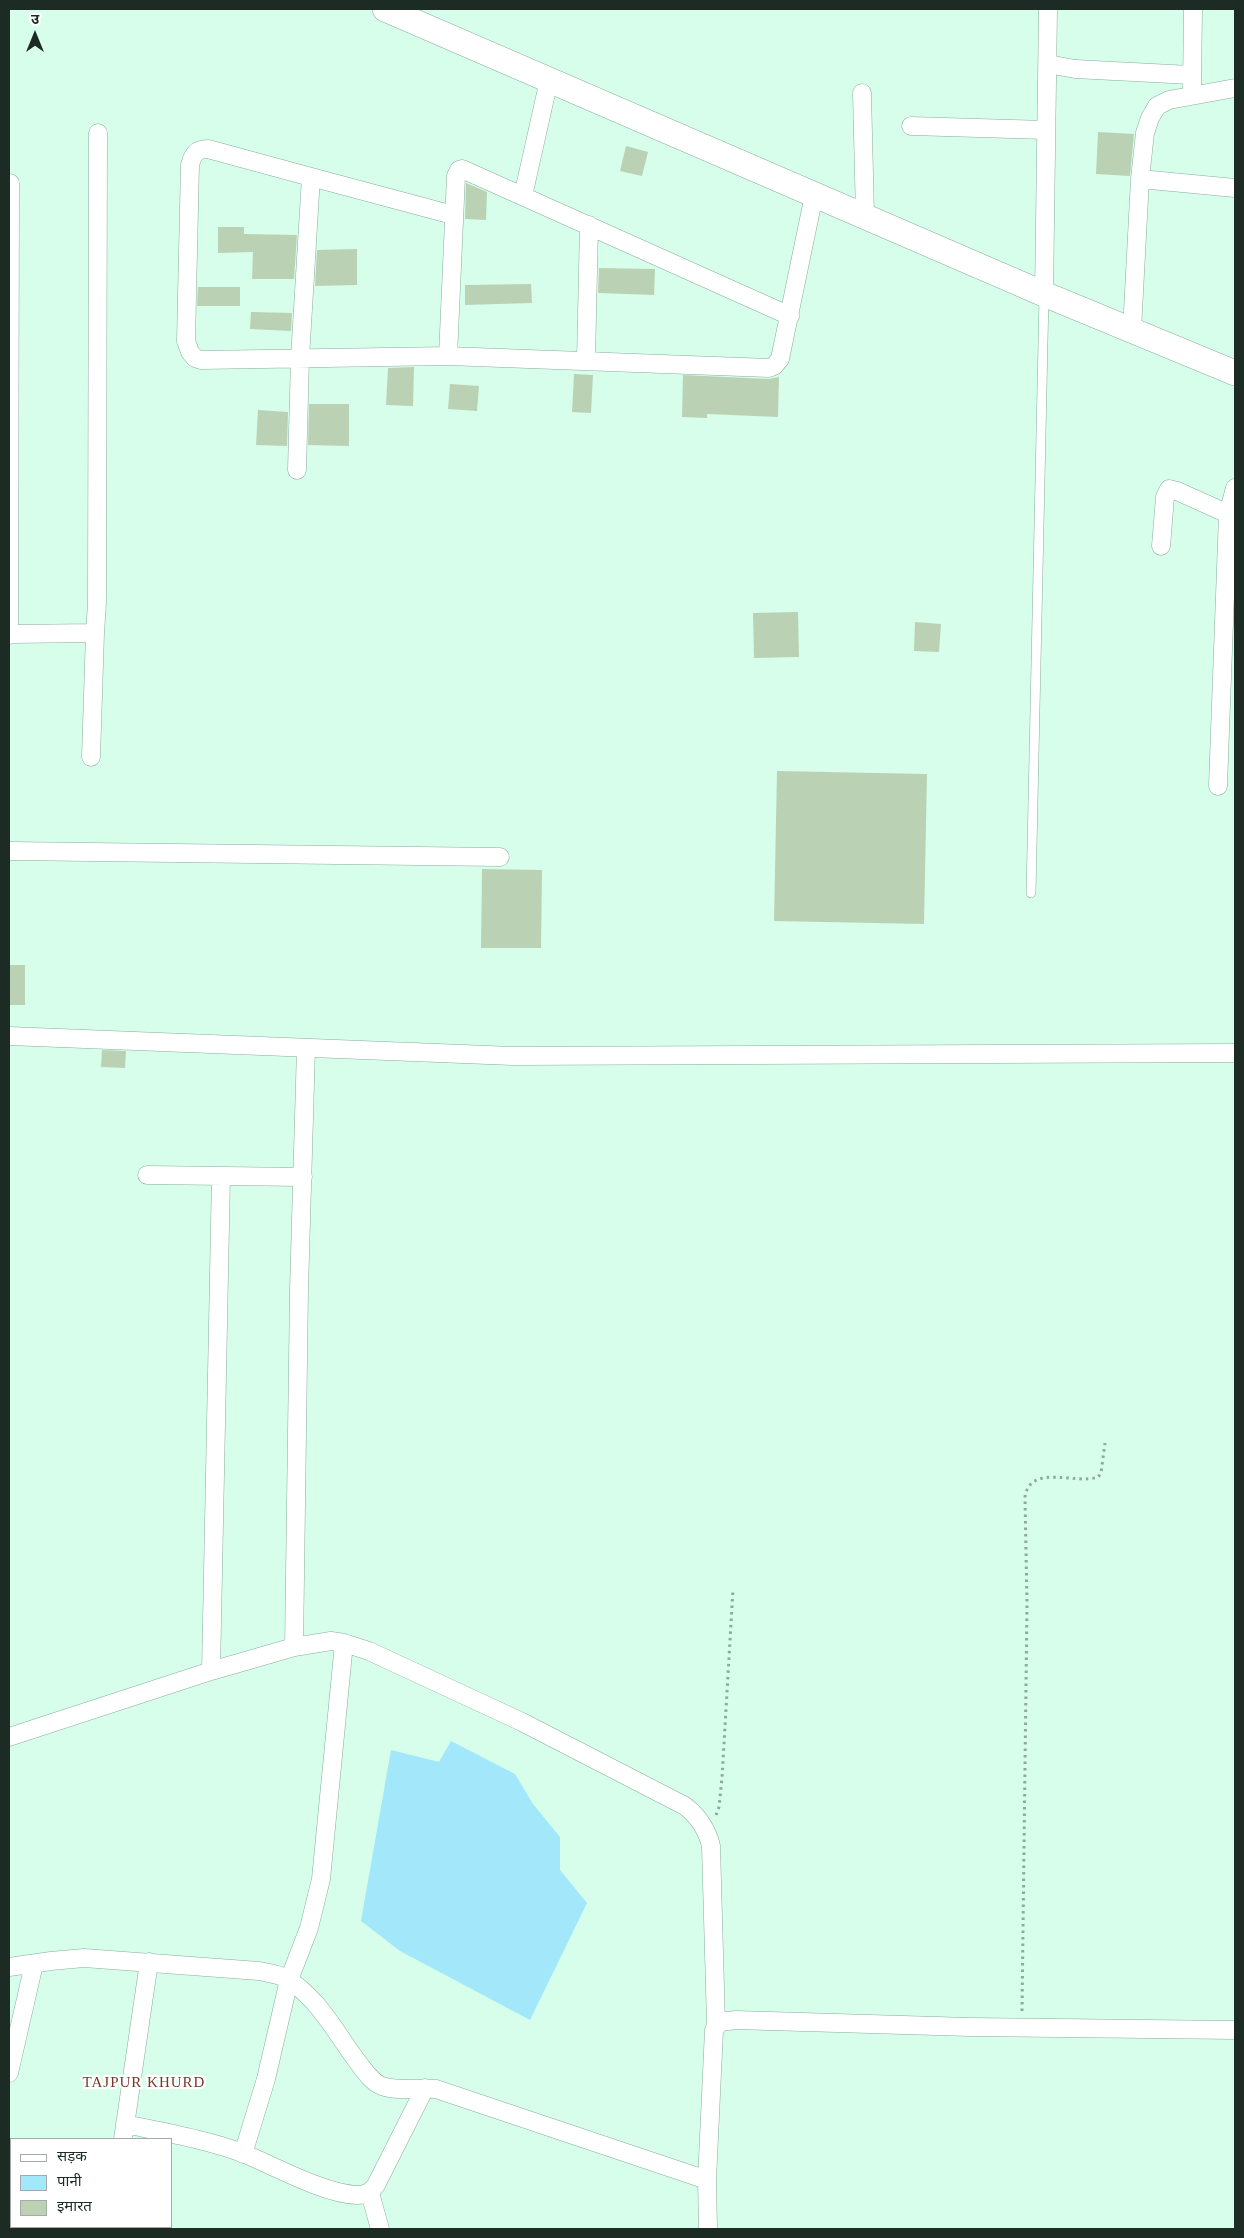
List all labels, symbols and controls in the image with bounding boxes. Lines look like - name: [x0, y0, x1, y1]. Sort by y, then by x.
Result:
- north arrow: [10, 10, 60, 60]
- text: उ: [31, 12, 39, 27]
- district label: TAJPUR KHURD: [81, 2074, 207, 2092]
- legend: [10, 2138, 172, 2228]
- text: सड़क: [57, 2148, 87, 2164]
- text: पानी: [57, 2173, 82, 2189]
- text: इमारत: [57, 2198, 92, 2214]

